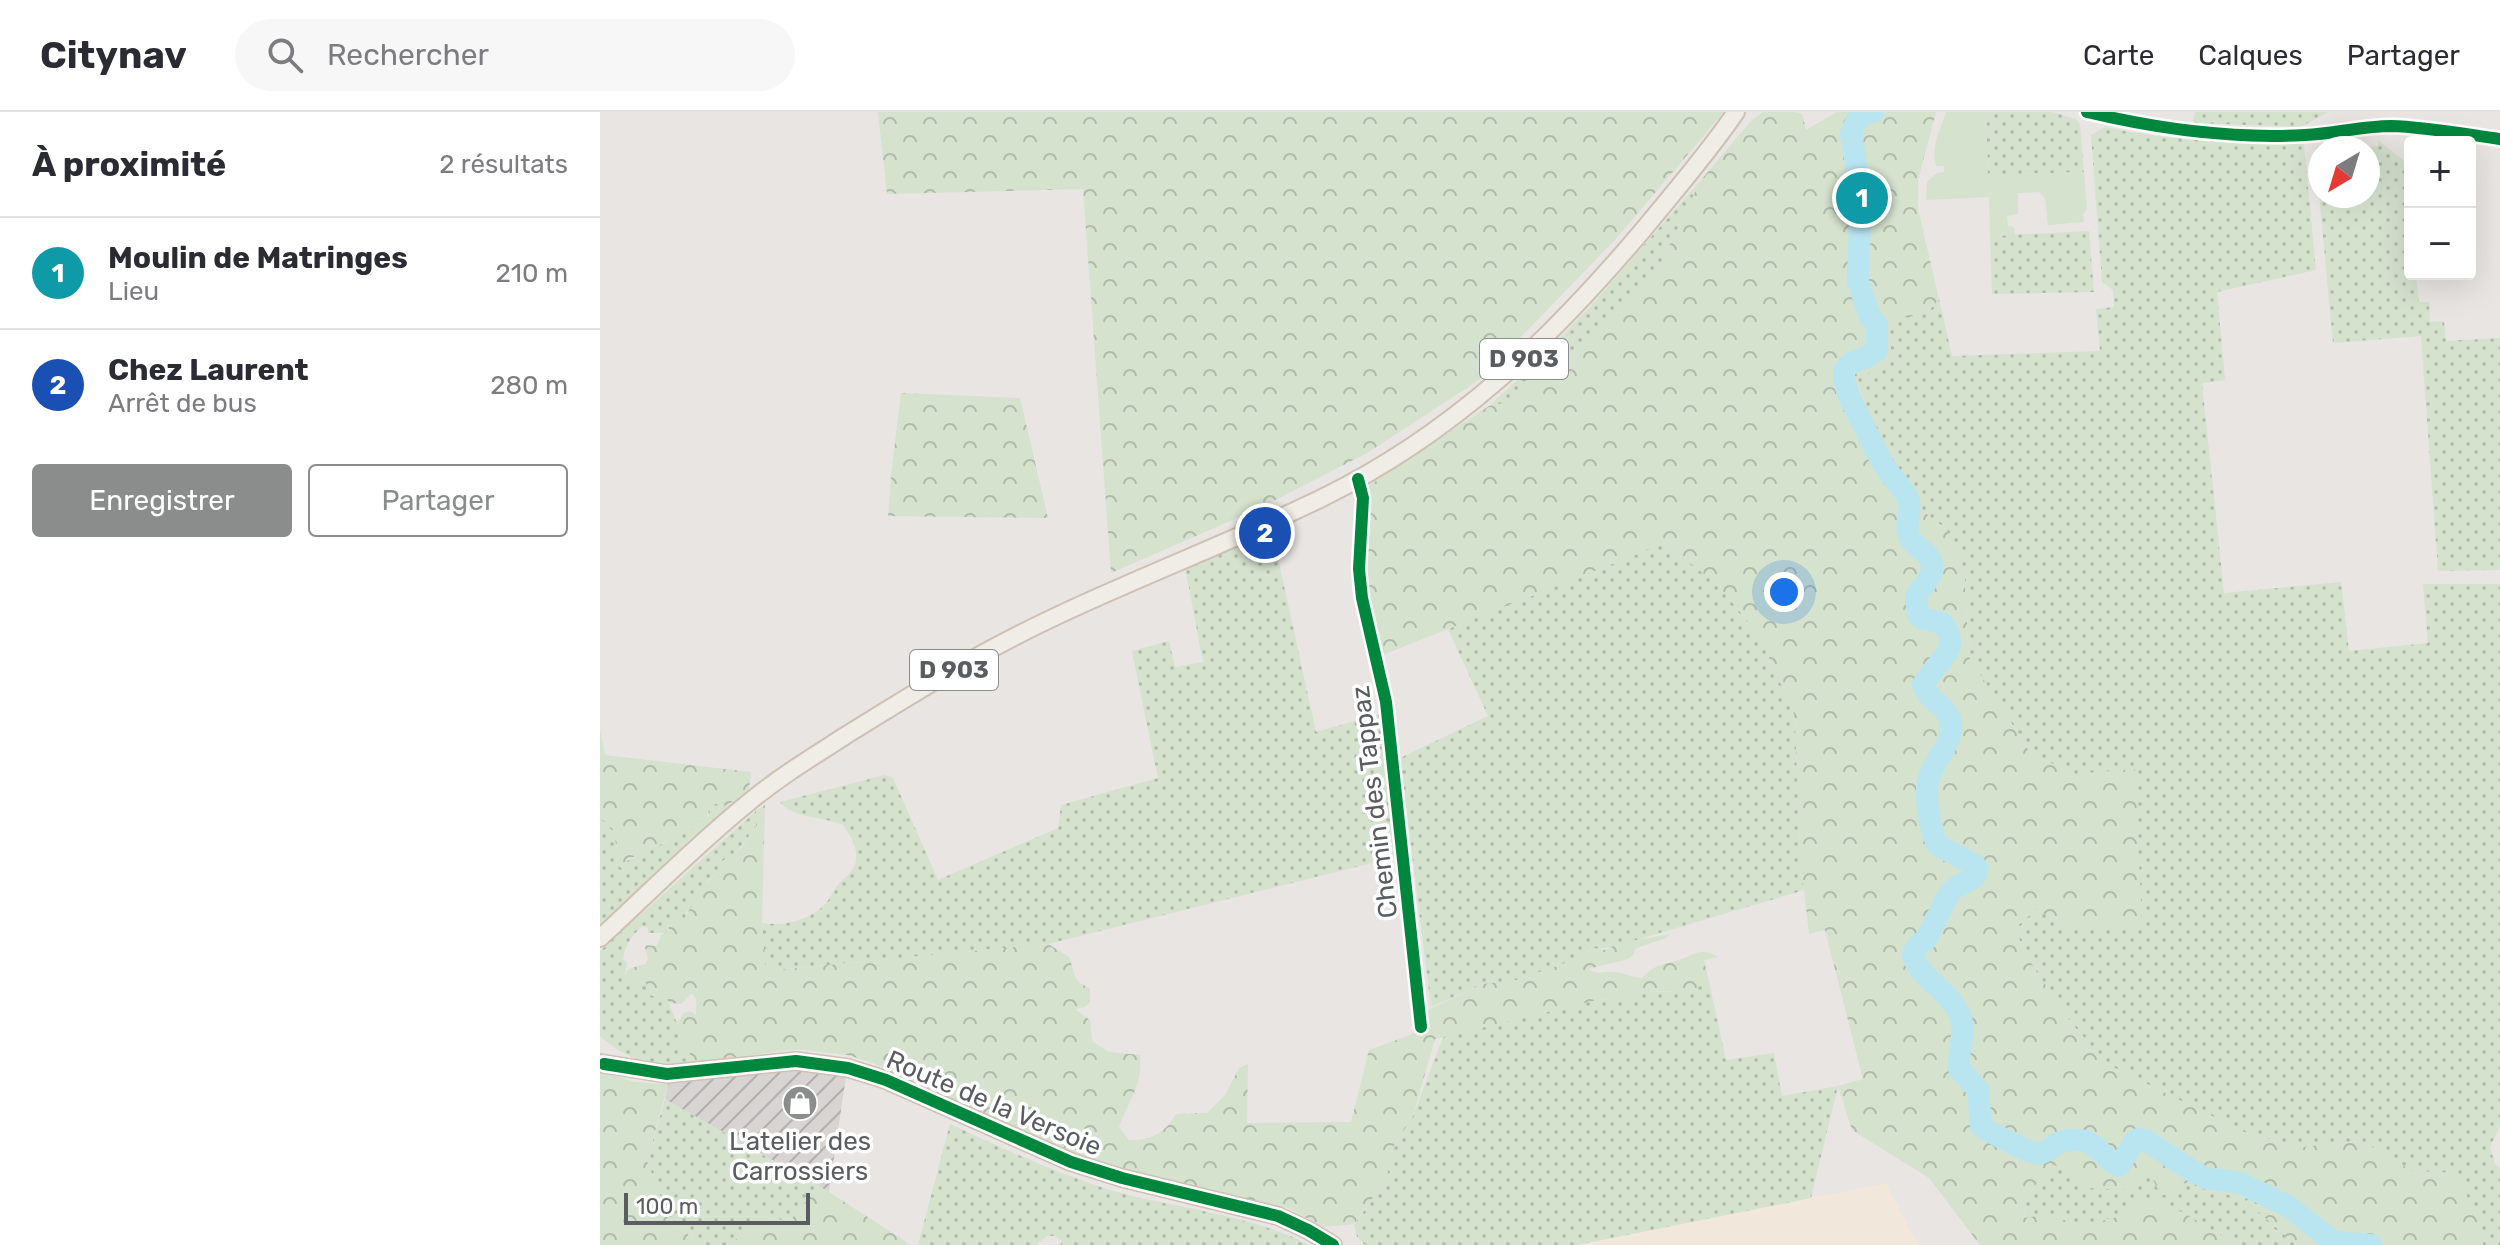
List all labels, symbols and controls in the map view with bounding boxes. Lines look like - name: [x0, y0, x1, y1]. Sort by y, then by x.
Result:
- search box: [235, 19, 795, 91]
- text: Citynav: [40, 32, 187, 78]
- icon: search: [263, 33, 307, 77]
- text: Rechercher: [327, 37, 489, 73]
- text: Carte: [2083, 39, 2154, 72]
- text: Calques: [2198, 39, 2303, 72]
- text: Partager: [2347, 39, 2460, 72]
- north arrow: [2308, 136, 2380, 208]
- map controls: [2404, 136, 2476, 280]
- button: +: [2404, 136, 2476, 208]
- text: À proximité: [32, 144, 226, 185]
- text: 2 résultats: [439, 149, 568, 180]
- pin: 1: [1836, 168, 1888, 228]
- button: −: [2404, 208, 2476, 280]
- text: Moulin de Matringes: [108, 240, 408, 276]
- text: 1: [52, 258, 64, 289]
- text: 210 m: [496, 258, 568, 289]
- text: Lieu: [108, 276, 159, 307]
- road number: D 903: [1480, 339, 1568, 379]
- text: Chez Laurent: [108, 352, 309, 388]
- text: 2: [50, 370, 66, 401]
- text: 280 m: [490, 370, 568, 401]
- text: Arrêt de bus: [108, 388, 257, 419]
- button: Enregistrer: [32, 464, 292, 537]
- button: Partager: [308, 464, 568, 537]
- pin: 2: [1239, 503, 1291, 563]
- your location: [1764, 572, 1804, 612]
- road number: D 903: [910, 650, 998, 690]
- street label: Chemin des Tappaz: [1345, 684, 1404, 920]
- street label: Route de la Versoie: [882, 1044, 1106, 1163]
- shop icon: L'atelier des Carrossiers: [781, 1084, 819, 1122]
- place label: L'atelier des Carrossiers: [729, 1126, 871, 1187]
- scale bar: [624, 1189, 810, 1225]
- text: 100 m: [636, 1193, 698, 1220]

